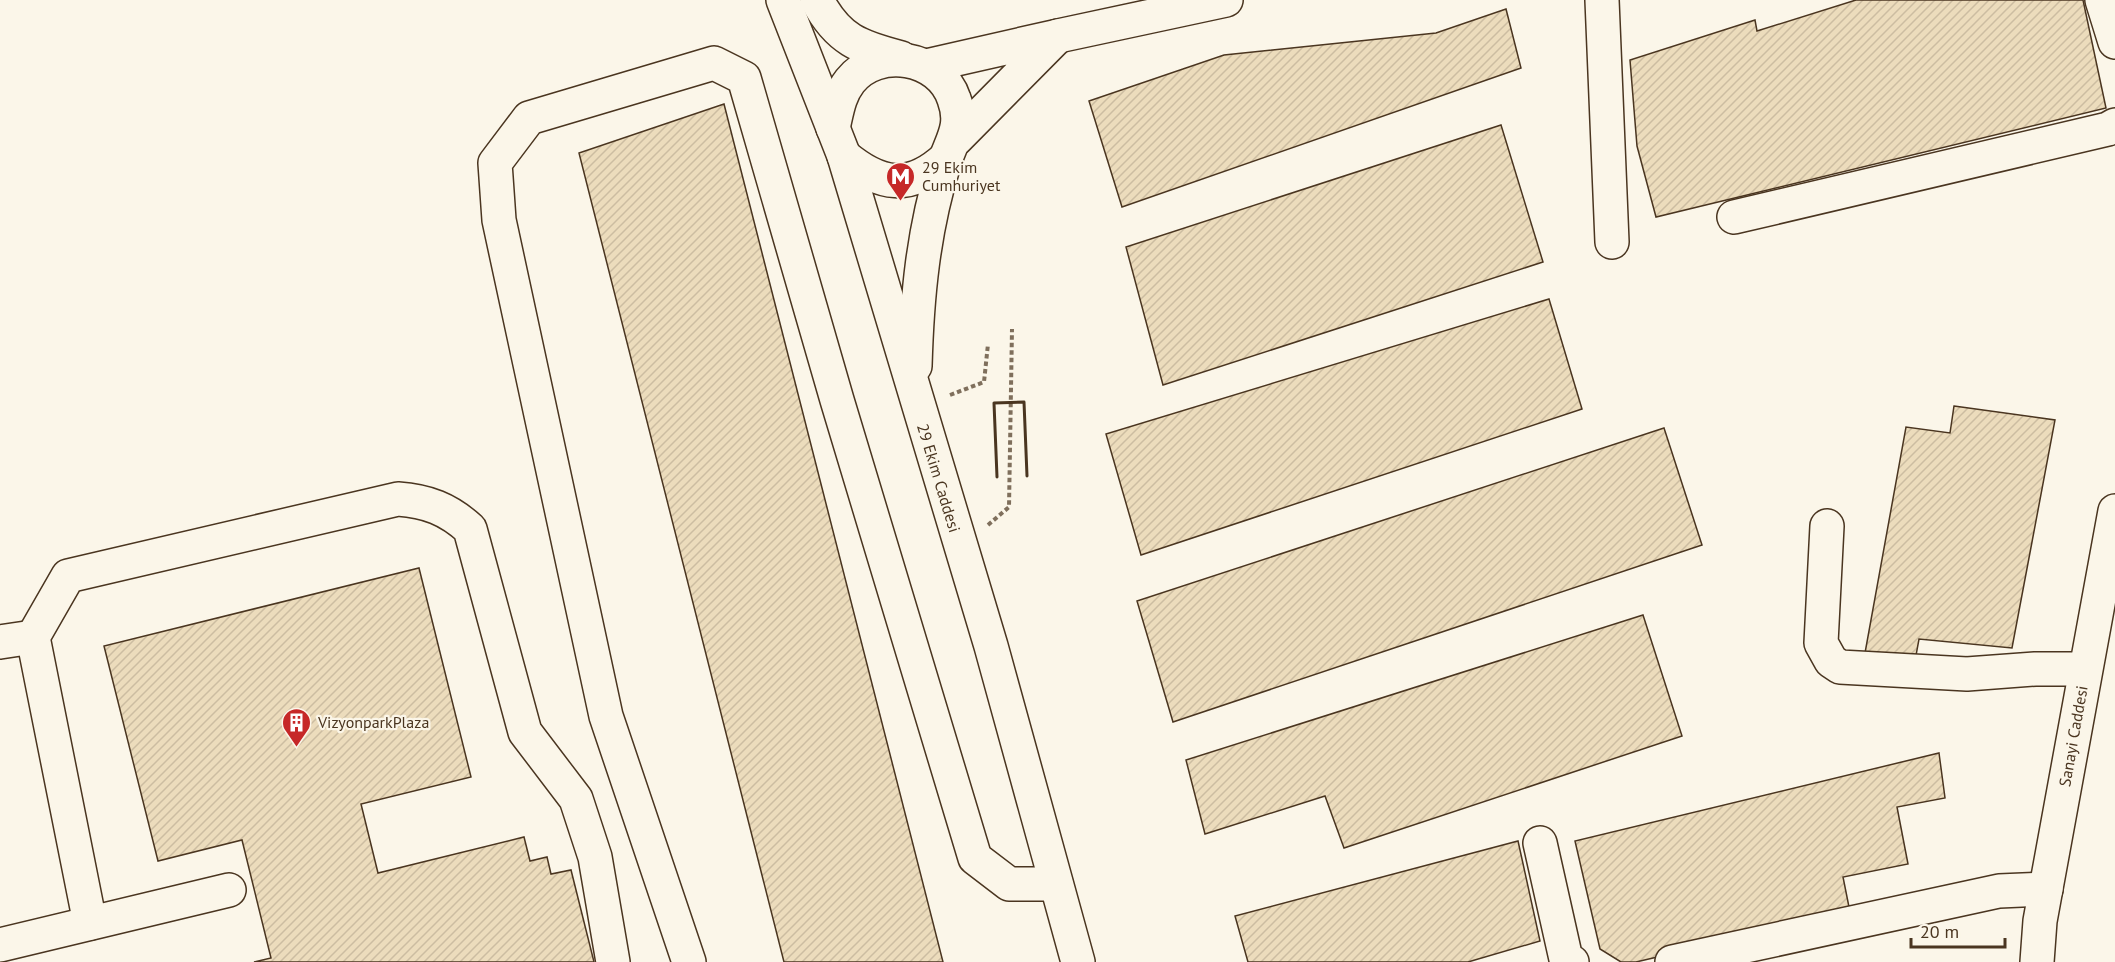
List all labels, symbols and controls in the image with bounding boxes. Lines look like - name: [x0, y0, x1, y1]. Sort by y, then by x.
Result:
- place label: 29 Ekim Cumhuriyet: [922, 157, 1001, 195]
- metro station icon: 29 Ekim Cumhuriyet: [885, 160, 917, 202]
- street label: 29 Ekim Caddesi: [913, 421, 965, 535]
- street label: Sanayi Caddesi: [2054, 684, 2092, 788]
- building icon: VizyonparkPlaza: [281, 706, 313, 748]
- place label: VizyonparkPlaza: [317, 712, 429, 732]
- scale bar: [1911, 911, 2006, 949]
- text: 20 m: [1920, 920, 1959, 943]

